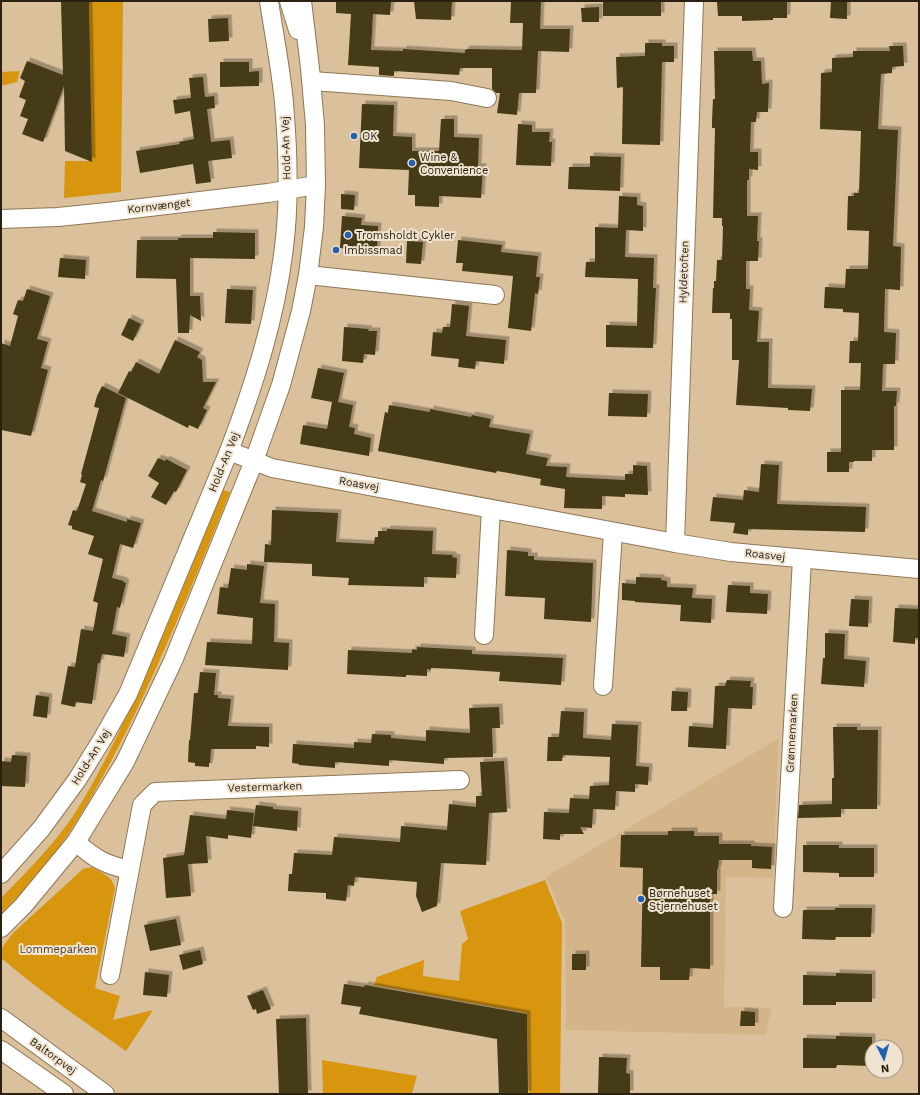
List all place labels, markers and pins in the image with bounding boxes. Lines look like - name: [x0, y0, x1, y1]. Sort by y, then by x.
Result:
- place label: OK: [362, 130, 377, 143]
- marker: OK: [349, 131, 359, 141]
- place label: Wine & Convenience: [420, 151, 488, 177]
- marker: Wine & Convenience: [407, 158, 417, 168]
- place label: Tromsholdt Cykler: [356, 229, 455, 242]
- marker: Tromsholdt Cykler: [343, 230, 353, 240]
- place label: Imbissmad: [344, 244, 403, 257]
- marker: Imbissmad: [331, 245, 341, 255]
- place label: Børnehuset Stjernehuset: [649, 887, 718, 913]
- marker: Børnehuset Stjernehuset: [636, 894, 646, 904]

